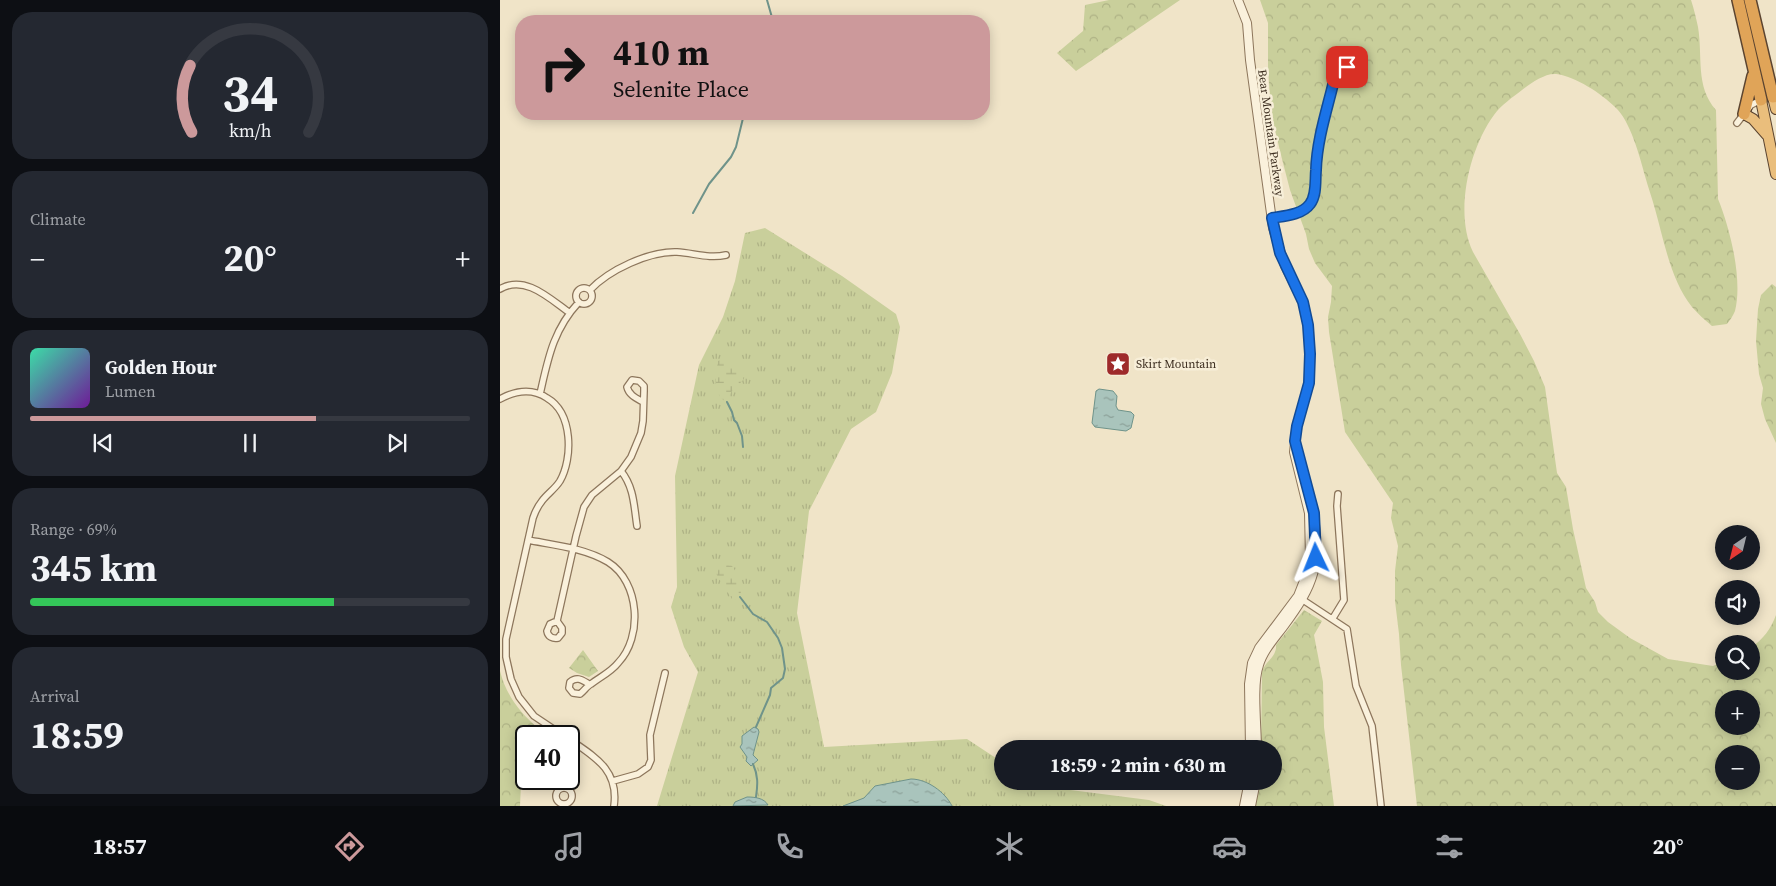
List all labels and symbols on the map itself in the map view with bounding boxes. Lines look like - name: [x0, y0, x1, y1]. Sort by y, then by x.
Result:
- pin: [1326, 46, 1368, 88]
- street label: Bear Mountain Parkway: [1254, 68, 1288, 198]
- place icon: Skirt Mountain: [1105, 351, 1131, 377]
- place label: Skirt Mountain: [1136, 356, 1216, 372]
- north arrow: [1715, 525, 1760, 570]
- position arrow: [1289, 531, 1341, 583]
- speed limit sign: 40: [515, 725, 580, 790]

